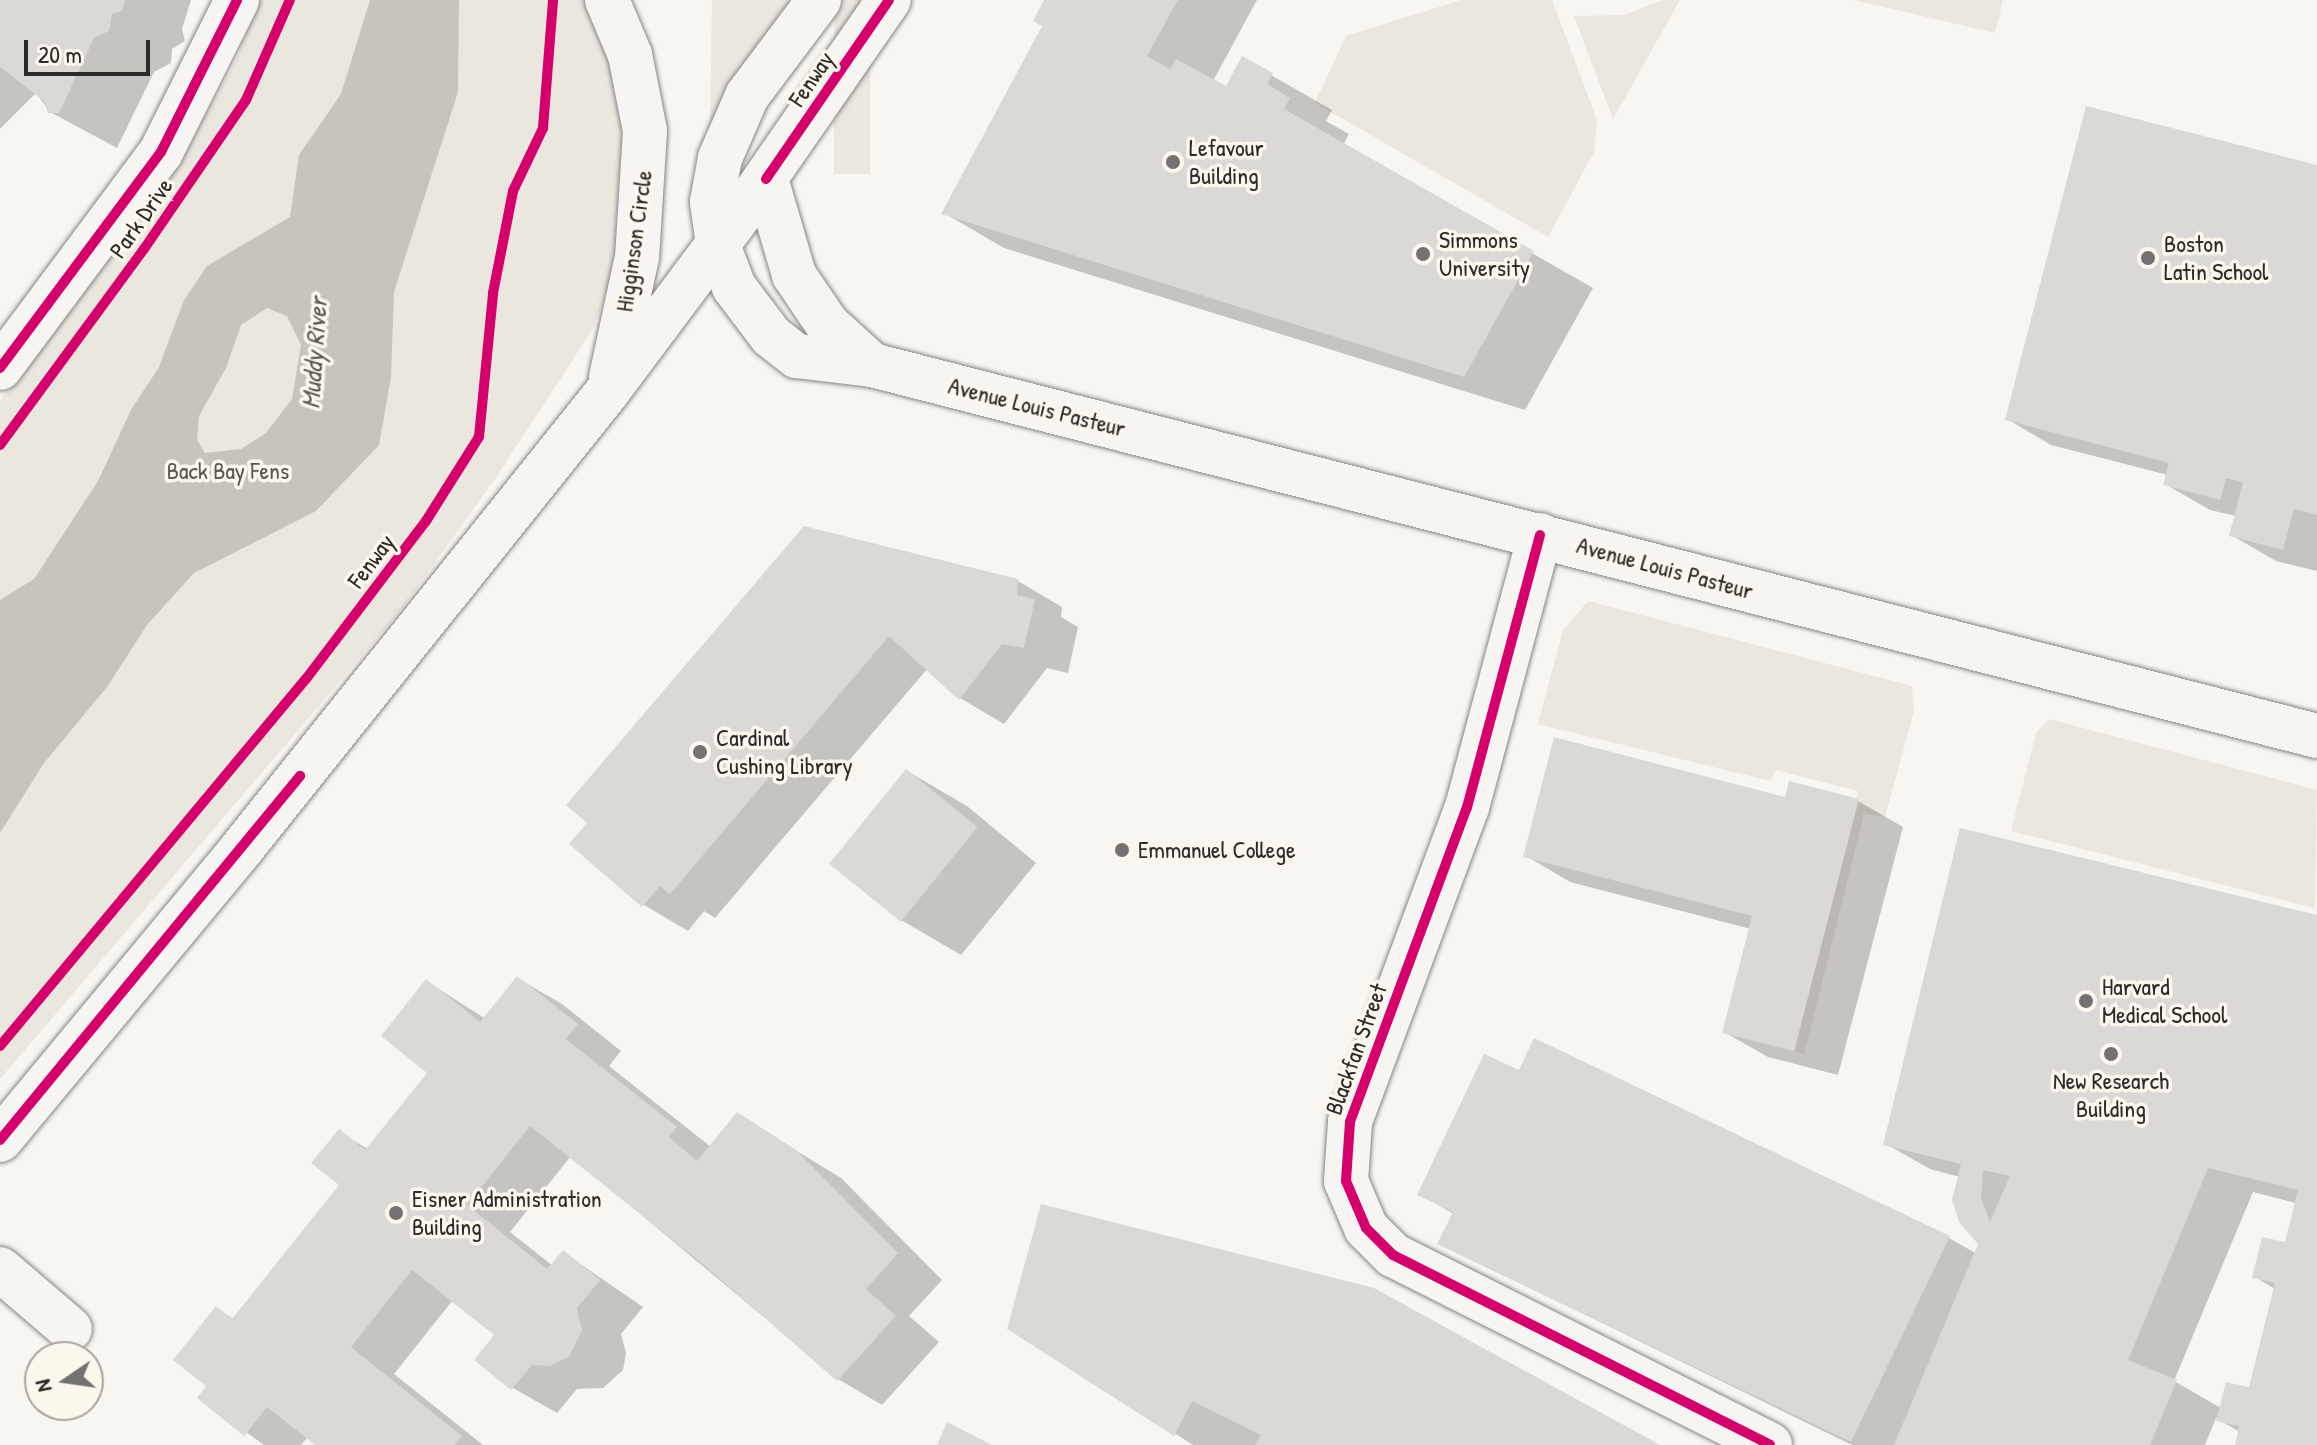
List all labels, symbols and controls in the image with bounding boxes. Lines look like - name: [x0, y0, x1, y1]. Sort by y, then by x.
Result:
- scale bar: [28, 24, 154, 74]
- text: 20 m: [38, 38, 82, 70]
- street label: Fenway: [782, 46, 840, 112]
- place label: Lefavour Building: [1189, 134, 1264, 190]
- marker: Lefavour Building: [1164, 153, 1182, 171]
- street label: Higginson Circle: [610, 168, 658, 314]
- street label: Park Drive: [103, 173, 179, 263]
- place label: Simmons University: [1439, 226, 1530, 282]
- place label: Boston Latin School: [2164, 230, 2268, 286]
- marker: Simmons University: [1414, 245, 1432, 263]
- marker: Boston Latin School: [2139, 249, 2157, 267]
- water label: Muddy River: [295, 296, 333, 410]
- street label: Avenue Louis Pasteur: [945, 371, 1129, 443]
- park label: Back Bay Fens: [167, 457, 289, 485]
- street label: Fenway: [341, 528, 401, 594]
- street label: Avenue Louis Pasteur: [1574, 531, 1756, 605]
- place label: Cardinal Cushing Library: [716, 724, 853, 780]
- marker: Cardinal Cushing Library: [691, 743, 709, 761]
- place label: Emmanuel College: [1138, 836, 1296, 864]
- marker: Emmanuel College: [1113, 841, 1131, 859]
- place label: Harvard Medical School: [2102, 973, 2227, 1029]
- street label: Blackfan Street: [1319, 979, 1393, 1119]
- marker: Harvard Medical School: [2077, 992, 2095, 1010]
- marker: New Research Building: [2102, 1045, 2120, 1063]
- place label: New Research Building: [2053, 1067, 2169, 1123]
- place label: Eisner Administration Building: [412, 1185, 602, 1241]
- marker: Eisner Administration Building: [387, 1204, 405, 1222]
- north arrow: [24, 1341, 104, 1421]
- text: N: [27, 1377, 58, 1395]

